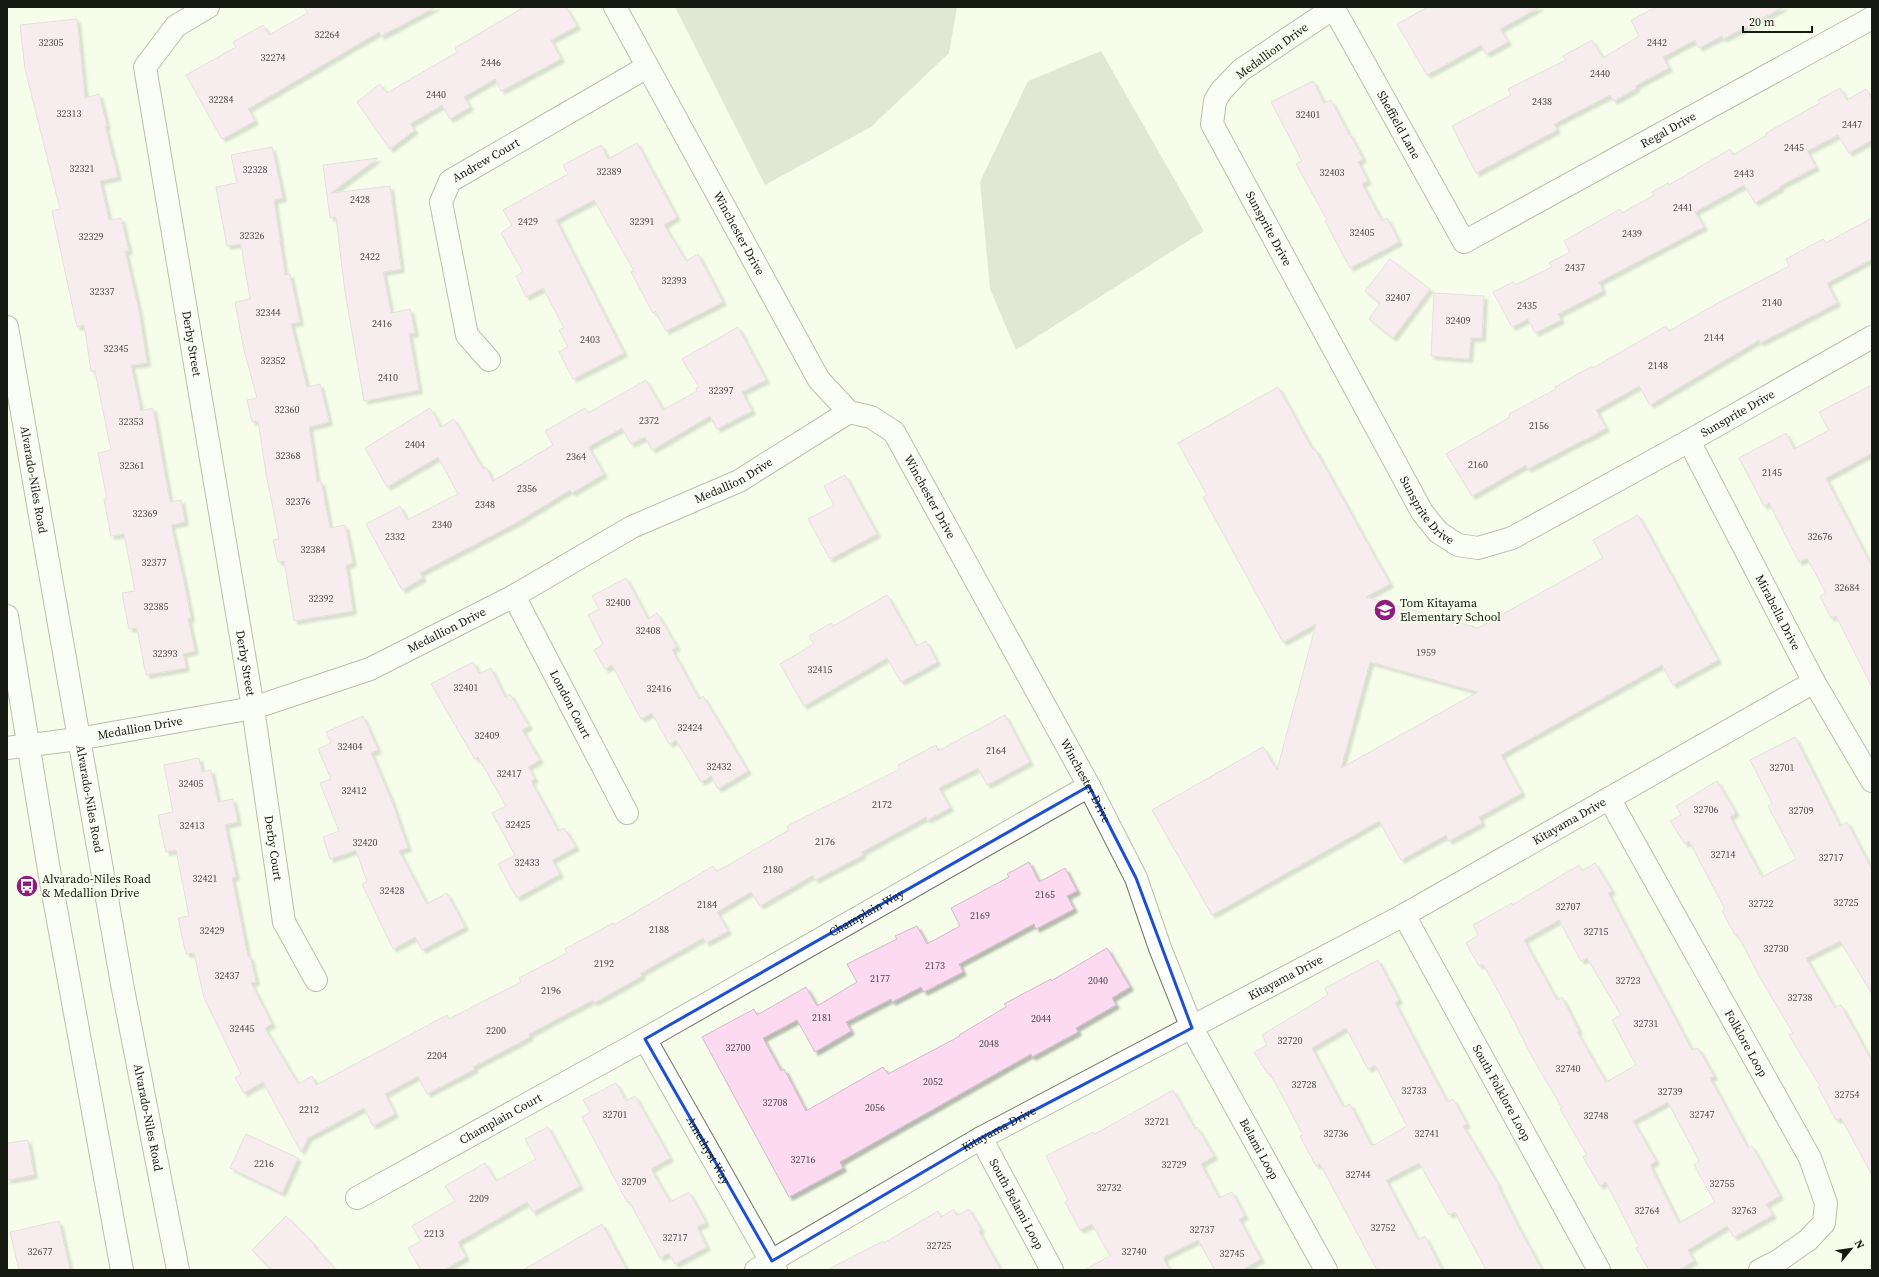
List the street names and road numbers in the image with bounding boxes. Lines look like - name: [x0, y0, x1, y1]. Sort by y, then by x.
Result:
- street label: Medallion Drive: [1233, 19, 1311, 83]
- street label: Sheffield Lane: [1373, 88, 1424, 162]
- street label: Regal Drive: [1637, 108, 1699, 152]
- street label: Andrew Court: [449, 134, 522, 186]
- street label: Sunsprite Drive: [1242, 188, 1295, 269]
- street label: Winchester Drive: [709, 189, 768, 278]
- street label: Derby Street: [178, 309, 205, 378]
- street label: Sunsprite Drive: [1698, 386, 1778, 441]
- street label: Alvarado-Niles Road: [16, 425, 51, 535]
- street label: Winchester Drive: [900, 452, 959, 542]
- street label: Medallion Drive: [692, 454, 776, 507]
- street label: Sunsprite Drive: [1396, 473, 1457, 548]
- street label: Mirabella Drive: [1752, 572, 1804, 653]
- street label: Medallion Drive: [405, 604, 489, 657]
- street label: Derby Street: [232, 629, 259, 697]
- street label: London Court: [546, 667, 595, 741]
- street label: Medallion Drive: [96, 713, 184, 743]
- street label: Winchester Drive: [1056, 736, 1115, 826]
- street label: Alvarado-Niles Road: [72, 744, 107, 854]
- street label: Kitayama Drive: [1529, 794, 1609, 848]
- street label: Derby Court: [261, 814, 286, 882]
- street label: Champlain Way: [826, 885, 908, 941]
- street label: Kitayama Drive: [1245, 951, 1326, 1004]
- street label: Folklore Loop: [1721, 1007, 1771, 1080]
- street label: South Folklore Loop: [1469, 1042, 1535, 1144]
- street label: Alvarado-Niles Road: [130, 1062, 166, 1173]
- street label: Champlain Court: [456, 1089, 545, 1148]
- street label: Kitayama Drive: [959, 1102, 1039, 1156]
- street label: Amethyst Way: [682, 1113, 734, 1188]
- street label: Belami Loop: [1236, 1116, 1282, 1182]
- street label: South Belami Loop: [986, 1156, 1048, 1252]

